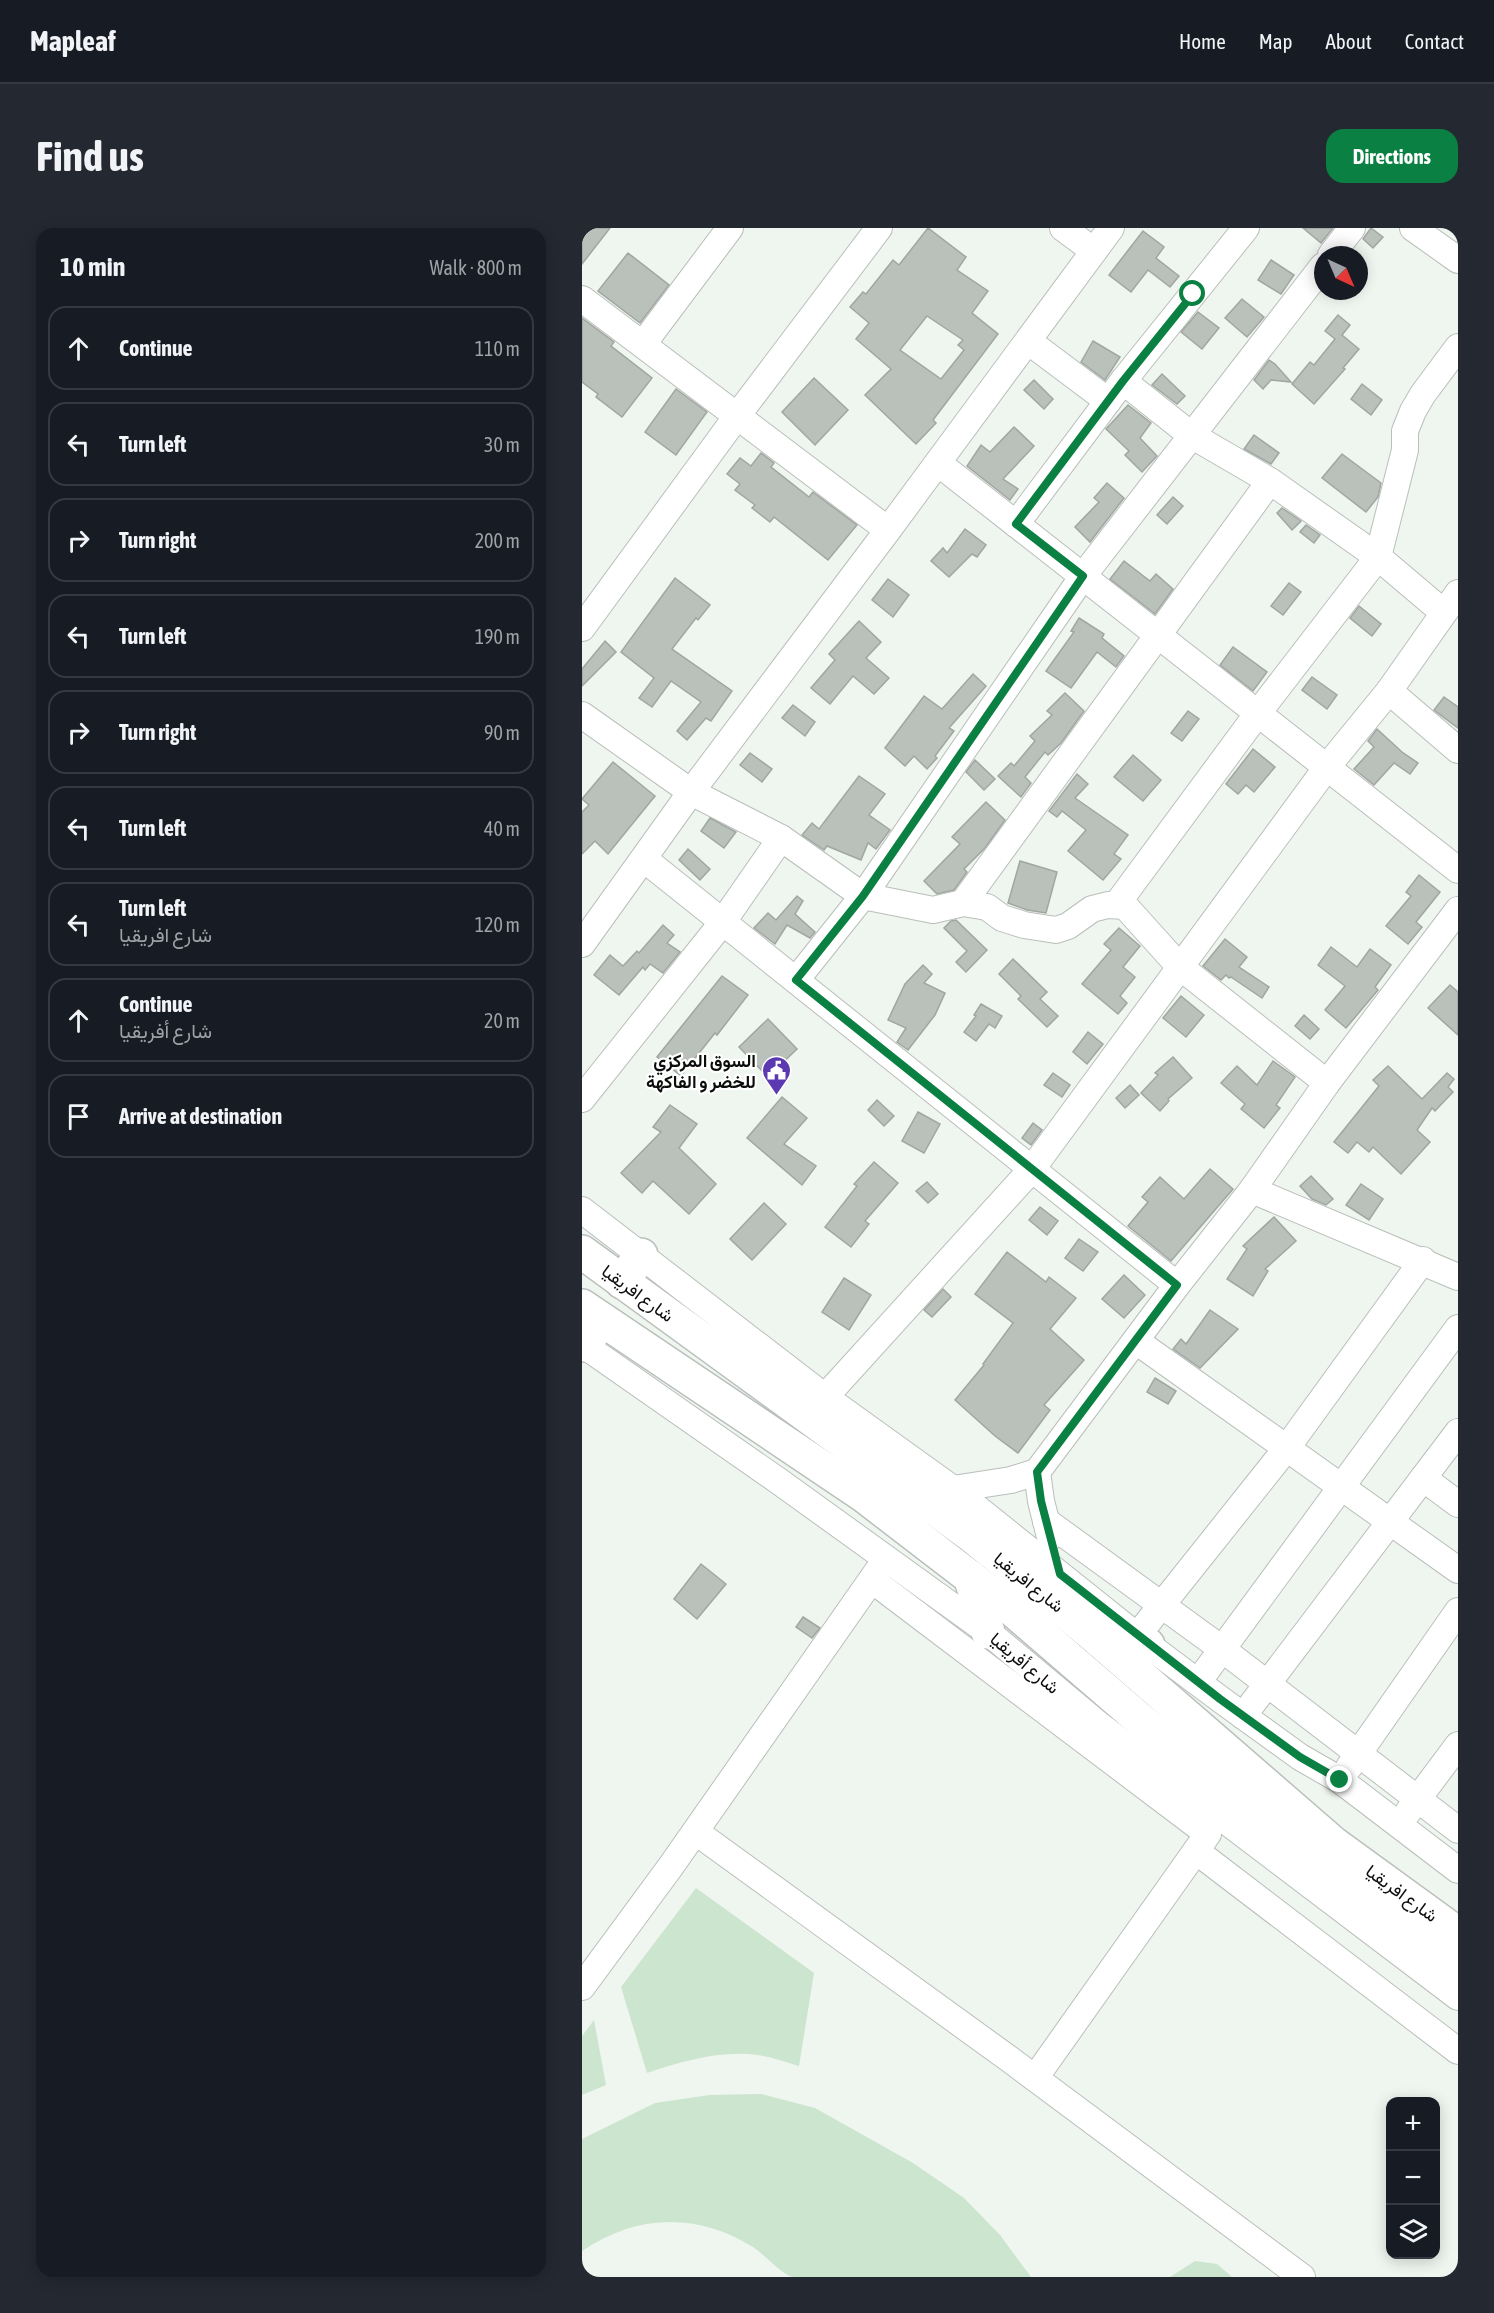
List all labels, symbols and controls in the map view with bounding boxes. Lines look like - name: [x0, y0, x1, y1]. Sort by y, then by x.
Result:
- text: Mapleaf: [30, 25, 116, 57]
- text: Home: [1179, 29, 1226, 53]
- text: Map: [1259, 29, 1293, 53]
- text: About: [1326, 29, 1372, 53]
- text: Contact: [1405, 29, 1464, 53]
- button: Directions: [1326, 129, 1458, 183]
- text: Find us: [36, 132, 144, 180]
- north arrow: [1314, 246, 1368, 300]
- text: 10 min: [60, 252, 125, 282]
- text: Walk · 800 m: [430, 256, 522, 279]
- route start: [1179, 280, 1205, 306]
- icon: ahead: [62, 332, 95, 365]
- text: Continue: [119, 335, 193, 361]
- text: 110 m: [475, 337, 520, 360]
- icon: left: [62, 428, 95, 461]
- text: Turn left: [119, 431, 186, 457]
- text: 30 m: [484, 433, 520, 456]
- icon: right: [62, 524, 95, 557]
- text: Turn right: [119, 527, 196, 553]
- text: 200 m: [475, 529, 520, 552]
- icon: left: [62, 620, 95, 653]
- text: Turn left: [119, 623, 186, 649]
- text: 190 m: [475, 625, 520, 648]
- icon: right: [62, 716, 95, 749]
- text: Turn right: [119, 719, 196, 745]
- text: 90 m: [484, 721, 520, 744]
- icon: left: [62, 812, 95, 845]
- text: Turn left: [119, 815, 186, 841]
- text: 40 m: [484, 817, 520, 840]
- text: Turn left: [119, 895, 186, 921]
- icon: left: [62, 908, 95, 941]
- text: 120 m: [475, 913, 520, 936]
- text: شارع افريقيا: [119, 923, 212, 946]
- text: Continue: [119, 991, 193, 1017]
- icon: ahead: [62, 1004, 95, 1037]
- text: 20 m: [484, 1009, 520, 1032]
- text: شارع أفريقيا: [119, 1019, 212, 1042]
- place label: السوق المركزي للخضر و الفاكهة: [646, 1050, 756, 1093]
- public building icon: السوق المركزي للخضر و الفاكهة: [761, 1054, 793, 1096]
- icon: arrive: [62, 1100, 95, 1133]
- text: Arrive at destination: [119, 1103, 282, 1129]
- street label: شارع افريقيا: [597, 1260, 678, 1328]
- street label: شارع افريقيا: [989, 1547, 1068, 1618]
- street label: شارع أفريقيا: [985, 1628, 1064, 1700]
- route end: [1326, 1766, 1352, 1792]
- street label: شارع افريقيا: [1361, 1860, 1442, 1928]
- map controls: [1386, 2097, 1440, 2259]
- button: +: [1386, 2097, 1440, 2151]
- button: −: [1386, 2151, 1440, 2205]
- button: layers: [1386, 2205, 1440, 2259]

